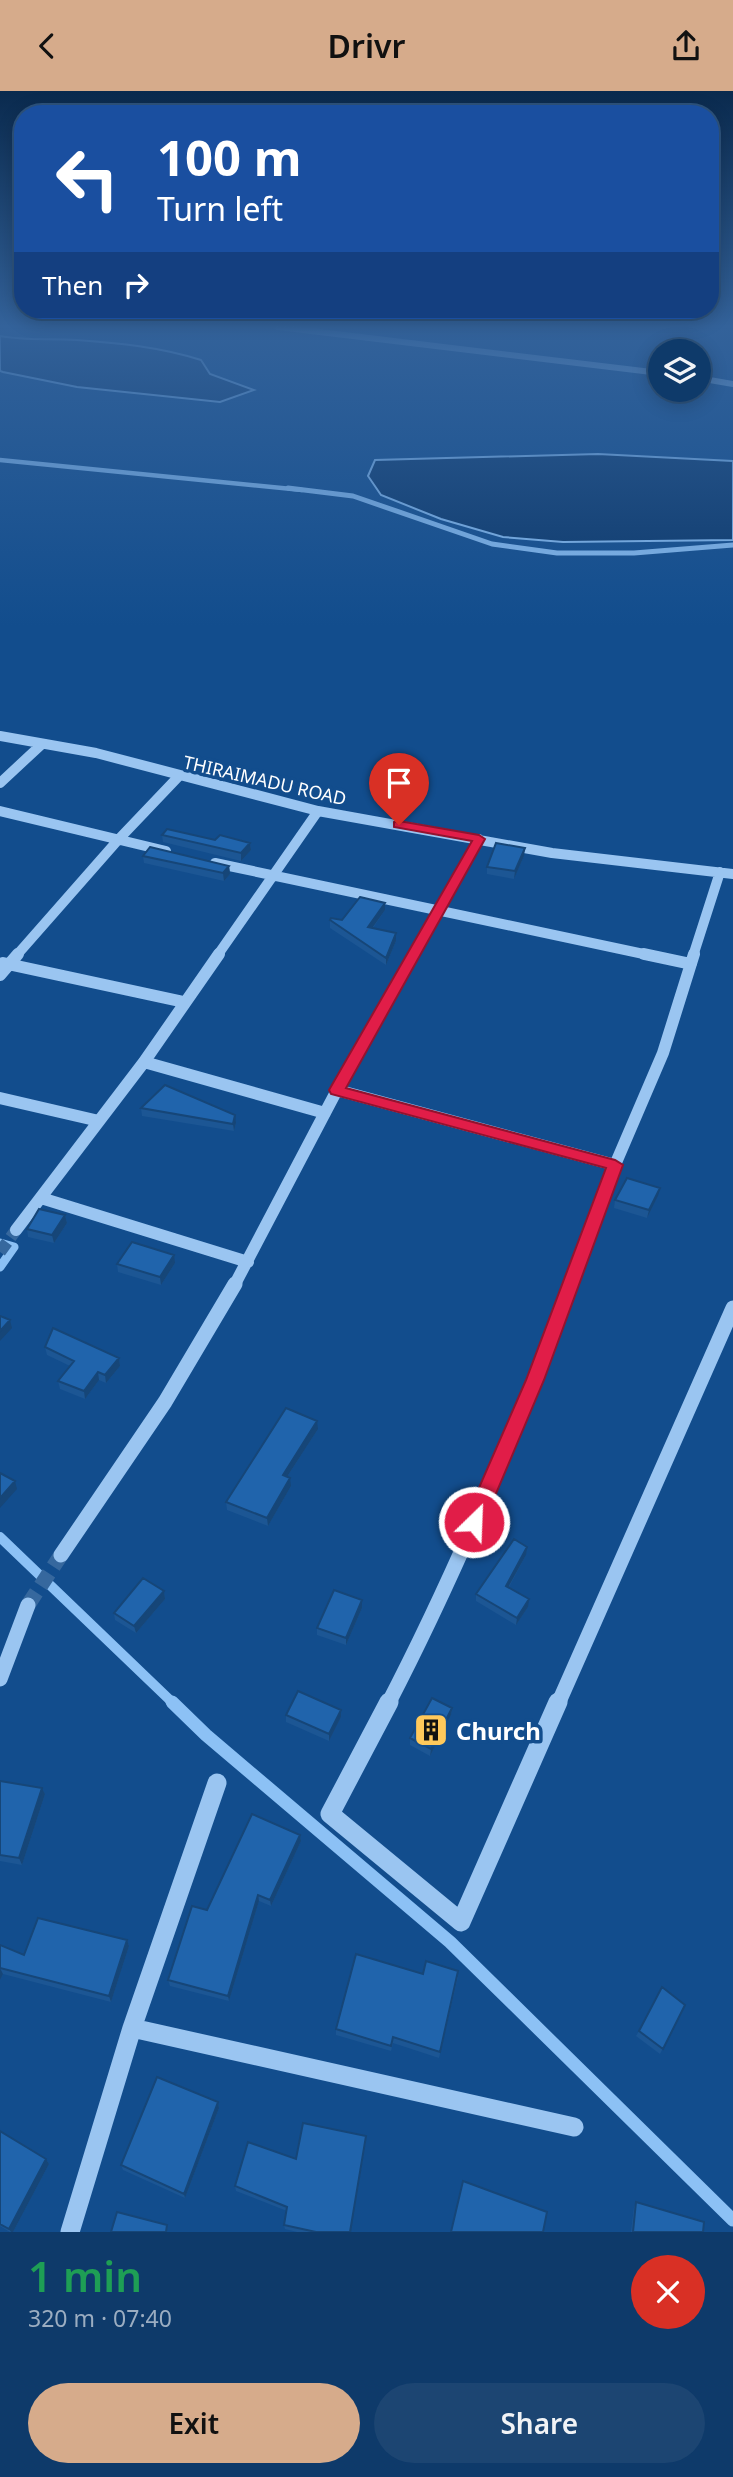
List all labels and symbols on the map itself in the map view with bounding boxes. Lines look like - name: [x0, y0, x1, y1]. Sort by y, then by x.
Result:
- street label: THIRAIMADU ROAD: [181, 750, 349, 810]
- pin: [369, 753, 429, 825]
- position arrow: [437, 1485, 511, 1559]
- building icon: Church: [412, 1711, 450, 1749]
- place label: Church: [456, 1714, 541, 1747]

